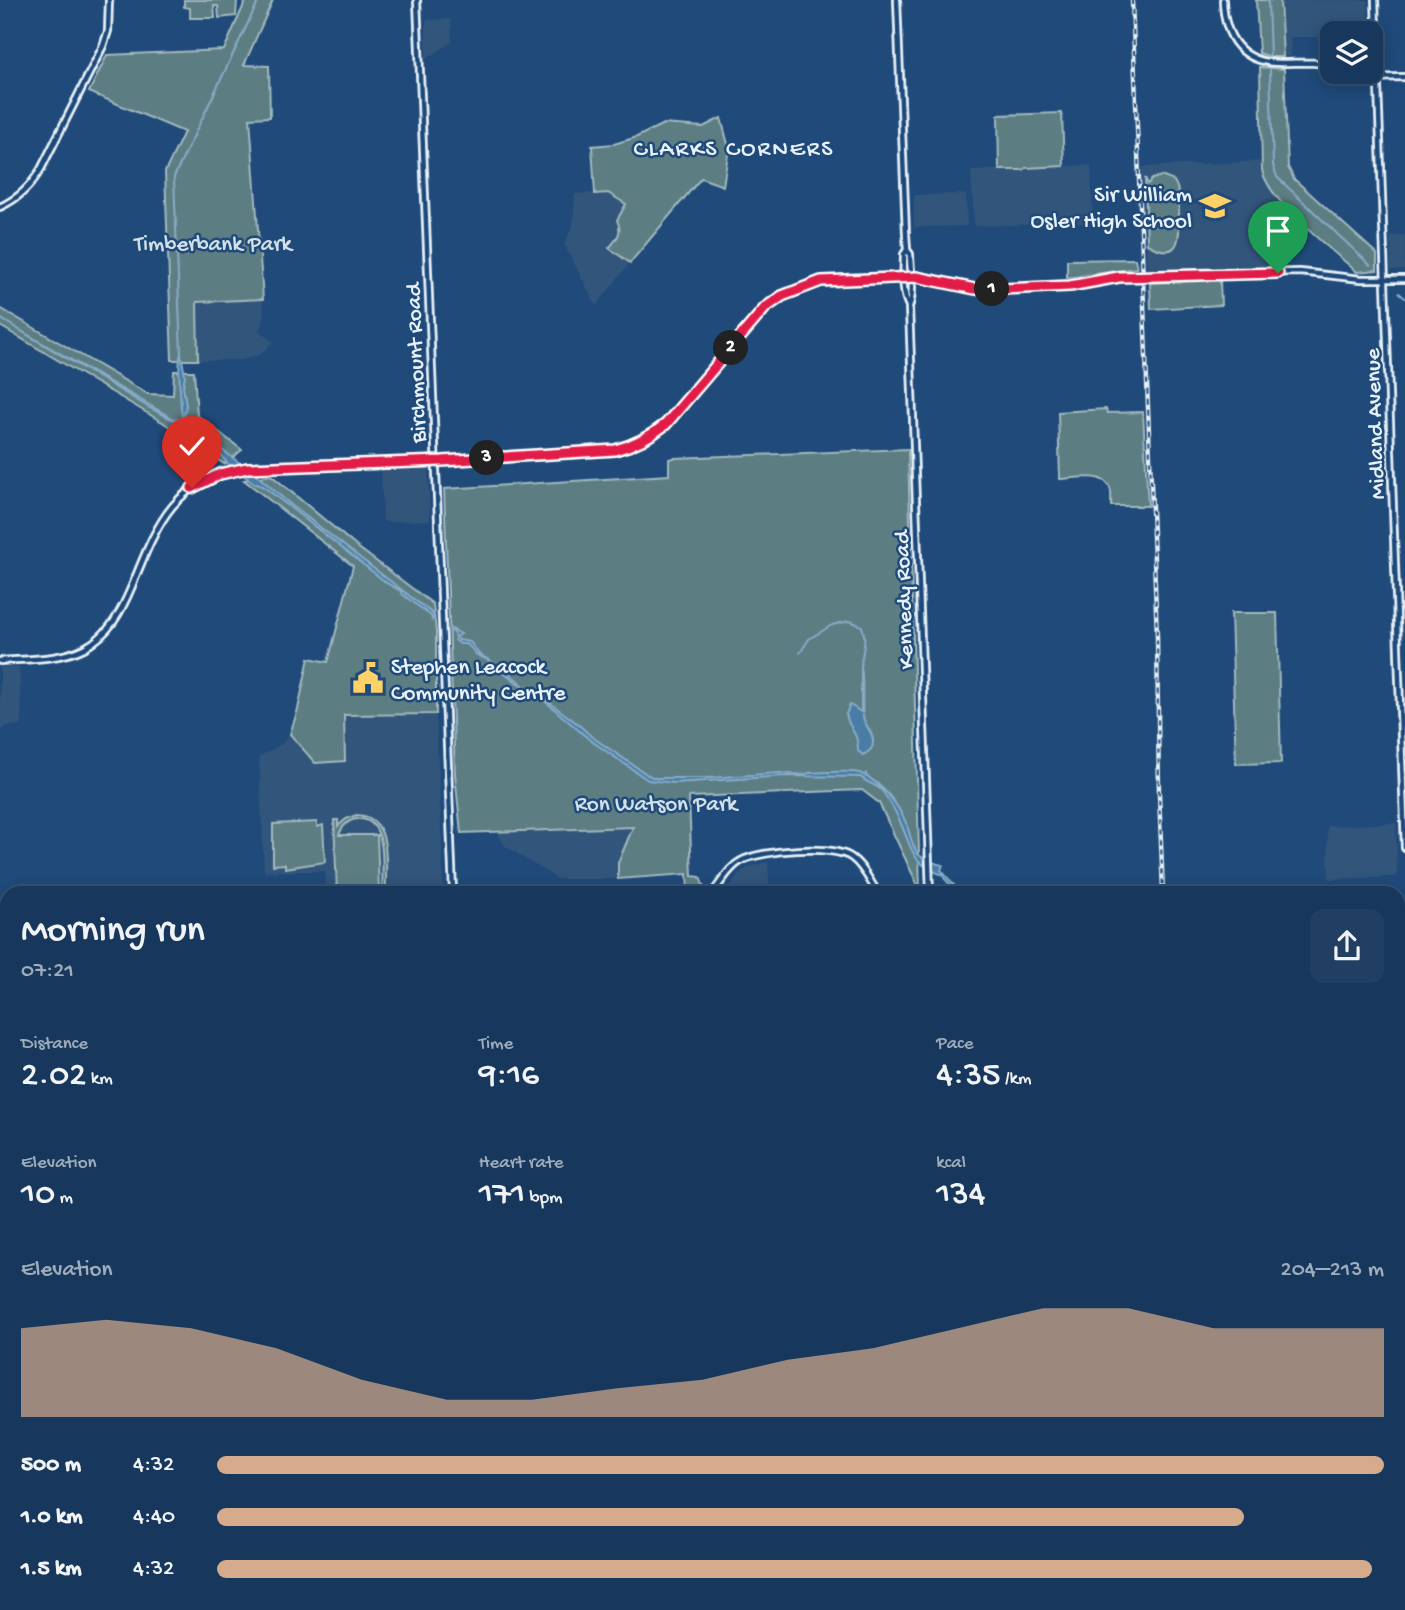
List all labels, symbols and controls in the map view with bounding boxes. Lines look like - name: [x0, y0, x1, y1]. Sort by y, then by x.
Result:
- map controls: [1320, 21, 1383, 84]
- button: layers: [1320, 21, 1383, 84]
- district label: CLARKS CORNERS: [634, 136, 834, 165]
- place label: Sir William Osler High School: [1030, 183, 1192, 236]
- school or university icon: Sir William Osler High School: [1198, 189, 1232, 223]
- pin: [1248, 201, 1308, 273]
- icon: arrive: [1259, 212, 1297, 250]
- park label: Timberbank Park: [132, 232, 295, 259]
- pin: 1: [974, 272, 1010, 306]
- text: 1: [988, 277, 995, 300]
- street label: Birchmount Road: [401, 281, 434, 444]
- pin: 2: [714, 330, 748, 366]
- text: 2: [726, 336, 735, 359]
- street label: Midland Avenue: [1360, 347, 1393, 500]
- pin: [162, 416, 222, 488]
- icon: check: [173, 427, 211, 465]
- pin: 3: [470, 440, 504, 476]
- text: 3: [482, 446, 491, 469]
- street label: Kennedy Road: [890, 529, 921, 670]
- place label: Stephen Leacock Community Centre: [391, 655, 567, 708]
- public building icon: Stephen Leacock Community Centre: [351, 661, 385, 695]
- park label: Ron Watson Park: [575, 792, 740, 819]
- button: share: [1310, 909, 1384, 983]
- text: Morning run: [21, 910, 205, 954]
- text: 07:21: [21, 958, 74, 985]
- text: Distance: [21, 1033, 88, 1056]
- text: Time: [479, 1033, 513, 1056]
- text: Pace: [936, 1033, 974, 1056]
- text: 2.02: [21, 1056, 86, 1097]
- text: 9:16: [479, 1056, 539, 1097]
- text: 4:35: [936, 1056, 1000, 1097]
- text: km: [86, 1068, 113, 1091]
- text: /km: [1000, 1068, 1031, 1091]
- text: Elevation: [21, 1152, 97, 1175]
- text: Heart rate: [479, 1152, 564, 1175]
- text: kcal: [936, 1152, 966, 1175]
- text: 10: [21, 1175, 55, 1216]
- text: 171: [479, 1175, 525, 1216]
- text: 134: [936, 1175, 985, 1216]
- text: m: [55, 1187, 73, 1210]
- text: bpm: [525, 1187, 563, 1210]
- text: Elevation: [21, 1257, 112, 1284]
- text: 204–213 m: [1280, 1257, 1384, 1284]
- text: 500 m: [21, 1452, 81, 1479]
- text: 4:32: [133, 1452, 174, 1479]
- text: 1.0 km: [21, 1504, 83, 1531]
- text: 4:40: [133, 1504, 175, 1531]
- text: 1.5 km: [21, 1556, 82, 1583]
- text: 4:32: [133, 1556, 174, 1583]

